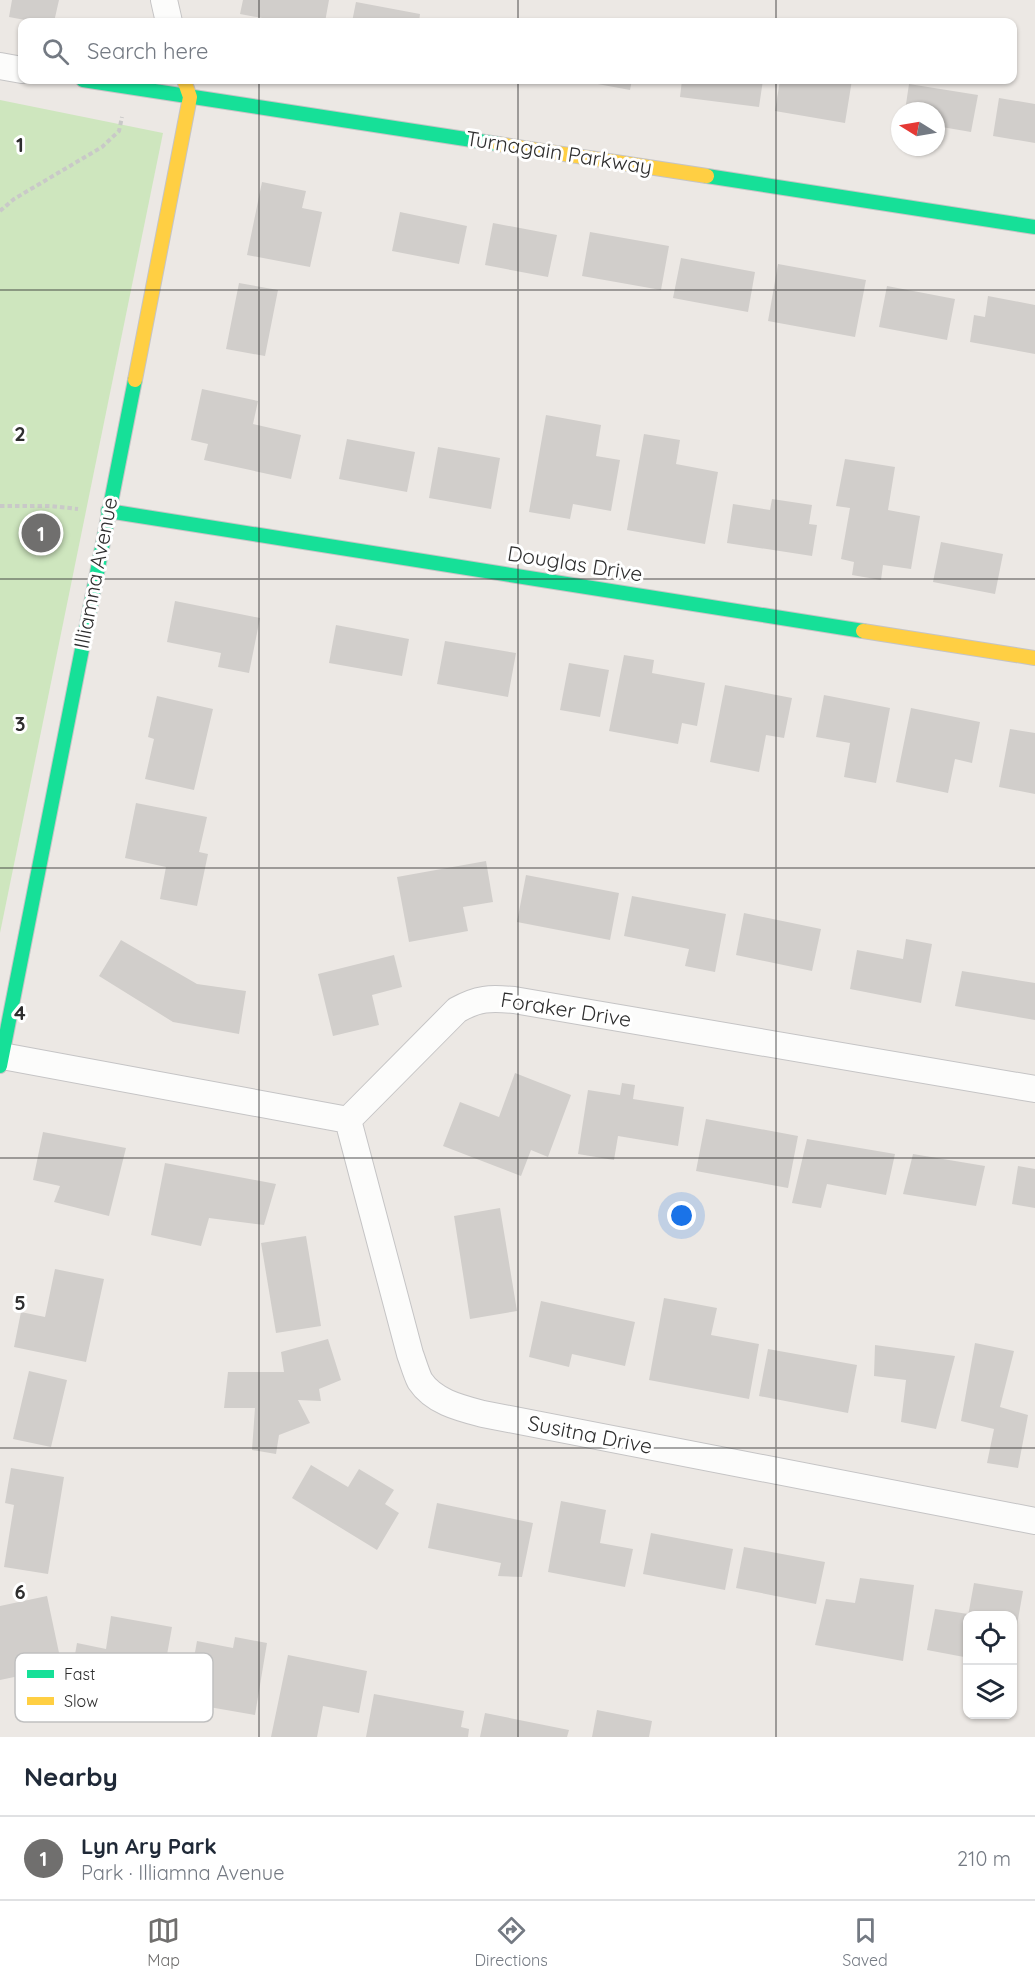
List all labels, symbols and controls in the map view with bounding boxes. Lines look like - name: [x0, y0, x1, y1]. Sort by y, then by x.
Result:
- search box: [18, 18, 1017, 84]
- icon: search: [39, 35, 72, 68]
- text: Search here: [87, 37, 208, 65]
- north arrow: [891, 102, 945, 156]
- street label: Turnagain Parkway: [464, 124, 654, 180]
- text: 1: [16, 132, 24, 157]
- text: 2: [14, 421, 26, 446]
- street label: Illiamna Avenue: [68, 495, 122, 651]
- pin: 1: [22, 510, 60, 556]
- street label: Douglas Drive: [506, 539, 645, 587]
- text: 3: [15, 711, 25, 736]
- street label: Foraker Drive: [499, 986, 633, 1032]
- text: 4: [14, 1000, 26, 1025]
- your location: [667, 1201, 696, 1230]
- text: 5: [14, 1290, 26, 1315]
- street label: Susitna Drive: [526, 1409, 655, 1459]
- text: 6: [14, 1579, 26, 1604]
- map controls: [963, 1611, 1017, 1719]
- button: locate: [963, 1611, 1017, 1665]
- legend: [15, 1653, 213, 1722]
- text: Fast: [64, 1664, 95, 1684]
- button: layers: [963, 1665, 1017, 1719]
- text: Slow: [64, 1691, 98, 1711]
- text: Nearby: [24, 1760, 118, 1793]
- text: Lyn Ary Park: [81, 1832, 217, 1860]
- text: 1: [40, 1846, 47, 1871]
- text: 210 m: [957, 1846, 1011, 1871]
- text: Park · Illiamna Avenue: [81, 1860, 285, 1885]
- tab: Map: [147, 1914, 180, 1970]
- tab: Directions: [475, 1914, 548, 1970]
- tab: Saved: [842, 1914, 888, 1970]

